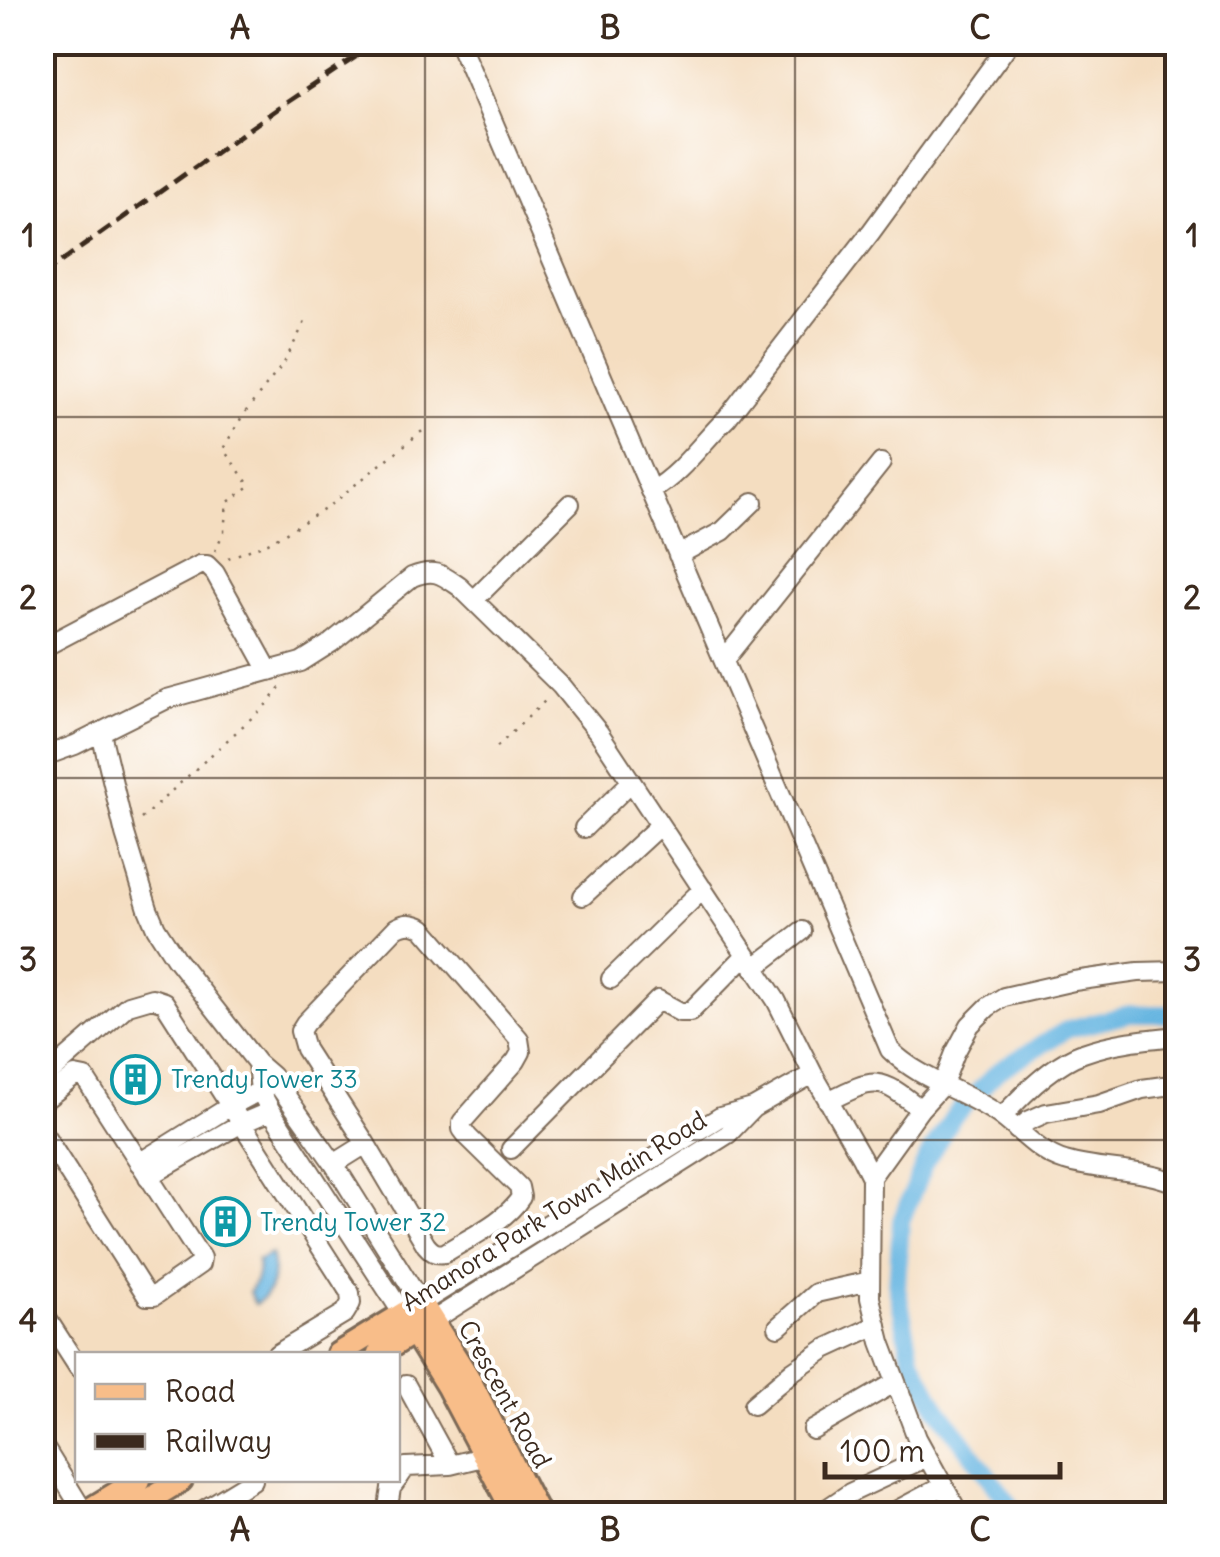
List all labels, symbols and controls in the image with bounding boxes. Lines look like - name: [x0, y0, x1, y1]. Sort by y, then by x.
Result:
- text: A: [230, 7, 250, 48]
- text: B: [600, 7, 620, 48]
- text: C: [969, 7, 991, 48]
- text: 1: [22, 215, 34, 256]
- text: 1: [1186, 215, 1198, 256]
- text: 2: [19, 577, 37, 618]
- text: 2: [1183, 577, 1201, 618]
- text: 3: [19, 939, 37, 980]
- text: 3: [1183, 939, 1201, 980]
- building icon: Trendy Tower 33: [110, 1053, 162, 1105]
- place label: Trendy Tower 33: [171, 1063, 358, 1095]
- street label: Amanora Park Town Main Road: [396, 1104, 712, 1318]
- building icon: Trendy Tower 32: [199, 1196, 251, 1248]
- place label: Trendy Tower 32: [260, 1206, 446, 1238]
- text: 4: [19, 1300, 37, 1341]
- text: 4: [1183, 1300, 1201, 1341]
- street label: Crescent Road: [451, 1315, 559, 1473]
- legend: [75, 1352, 400, 1482]
- text: Road: [165, 1372, 235, 1410]
- scale bar: [825, 1417, 1060, 1479]
- text: Railway: [165, 1422, 272, 1460]
- text: 100 m: [840, 1432, 925, 1470]
- text: A: [230, 1509, 250, 1550]
- text: B: [600, 1509, 620, 1550]
- text: C: [969, 1509, 991, 1550]

